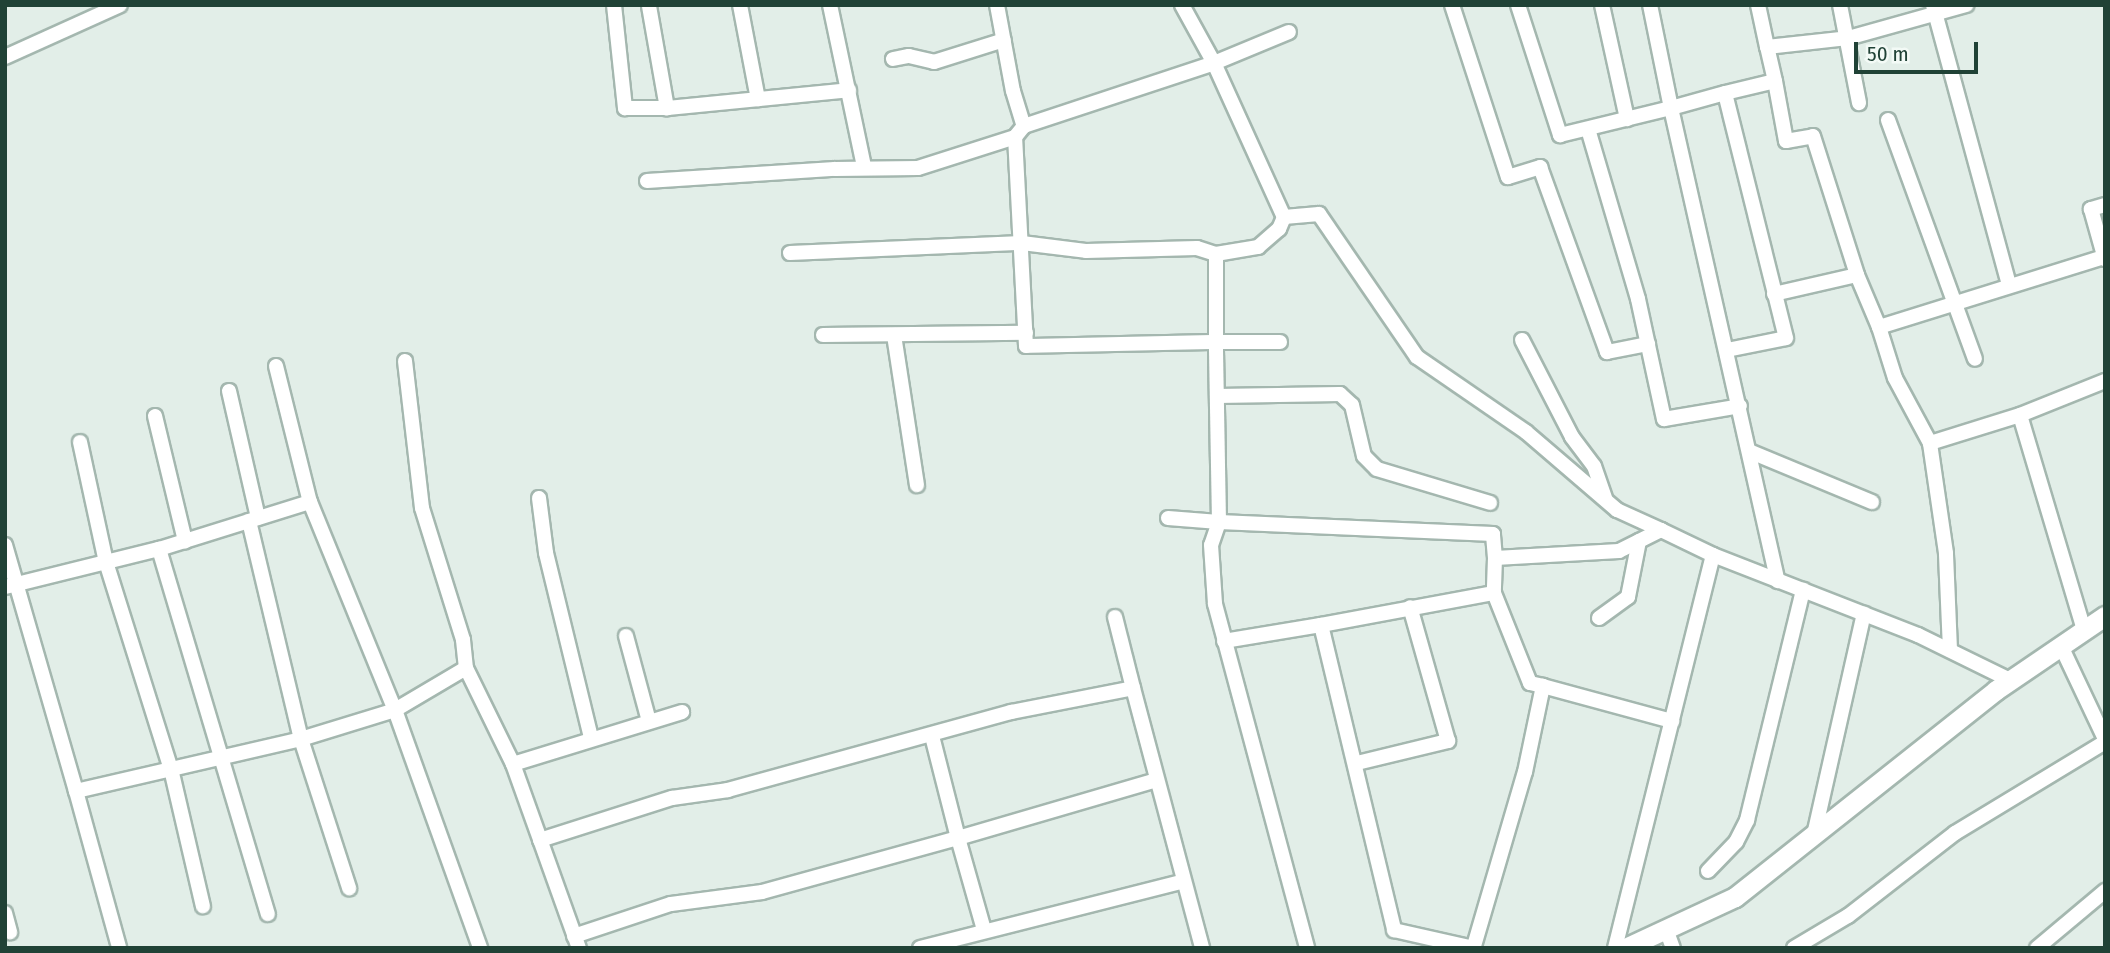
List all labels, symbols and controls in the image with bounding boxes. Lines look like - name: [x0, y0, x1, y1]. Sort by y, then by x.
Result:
- scale bar: [1858, 28, 1982, 72]
- text: 50 m: [1867, 41, 1909, 67]

